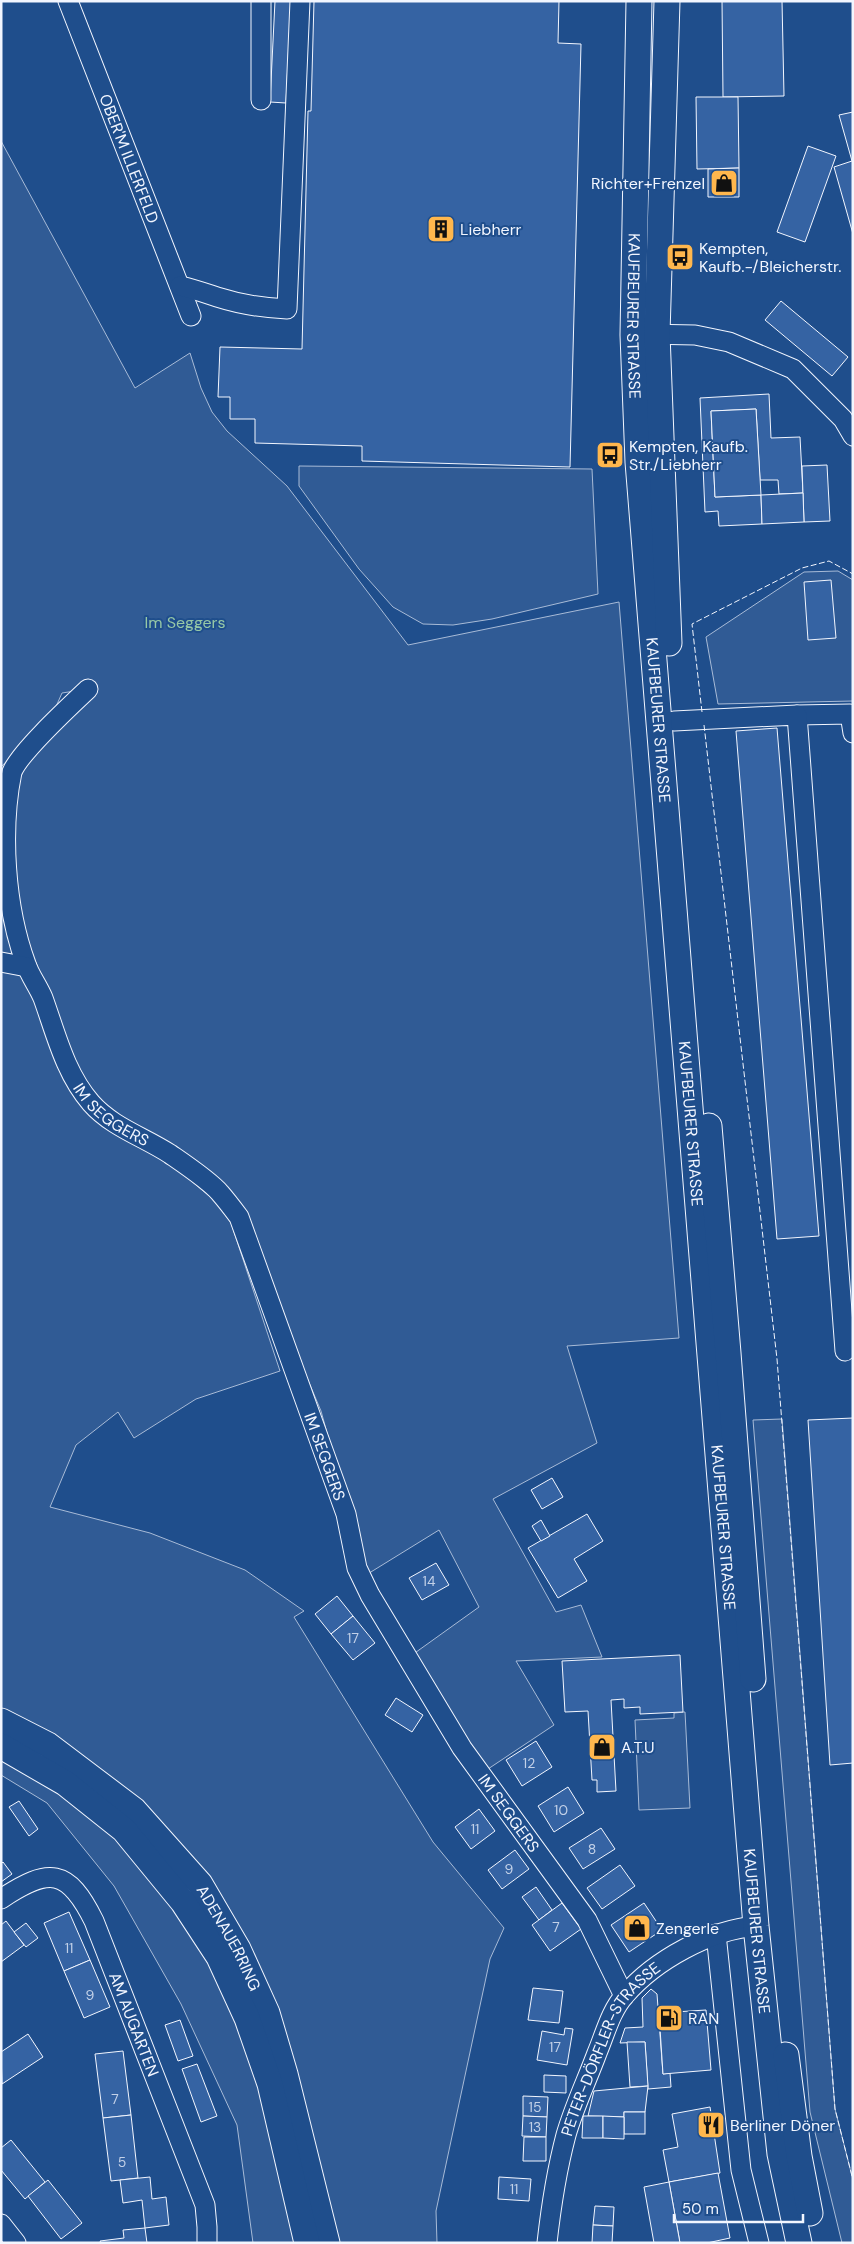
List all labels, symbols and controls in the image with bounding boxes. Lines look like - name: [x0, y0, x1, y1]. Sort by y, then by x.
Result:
- street label: OBER'M ILLERFELD: [95, 91, 164, 226]
- shop icon: Richter+Frenzel: [709, 168, 739, 198]
- place label: Richter+Frenzel: [591, 173, 705, 194]
- building icon: Liebherr: [426, 214, 456, 244]
- place label: Liebherr: [460, 219, 522, 240]
- street label: KAUFBEURER STRASSE: [622, 233, 646, 399]
- place label: Kempten, Kaufb.-/Bleicherstr.: [699, 238, 841, 277]
- bus stop icon: Kempten, Kaufb.-/Bleicherstr.: [665, 242, 695, 272]
- place label: Kempten, Kaufb. Str./Liebherr: [629, 436, 748, 475]
- bus stop icon: Kempten, Kaufb. Str./Liebherr: [595, 440, 625, 470]
- park label: Im Seggers: [144, 612, 226, 633]
- street label: KAUFBEURER STRASSE: [642, 637, 676, 804]
- street label: KAUFBEURER STRASSE: [674, 1040, 708, 1207]
- street label: IM SEGGERS: [69, 1079, 153, 1151]
- street label: IM SEGGERS: [300, 1410, 351, 1503]
- street label: KAUFBEURER STRASSE: [707, 1444, 741, 1611]
- house number: 14: [423, 1572, 436, 1590]
- house number: 17: [347, 1629, 359, 1647]
- shop icon: A.T.U: [587, 1732, 617, 1762]
- place label: A.T.U: [621, 1737, 655, 1758]
- house number: 12: [523, 1754, 535, 1772]
- street label: IM SEGGERS: [474, 1769, 545, 1856]
- house number: 10: [554, 1801, 568, 1819]
- house number: 11: [471, 1820, 479, 1838]
- house number: 8: [588, 1840, 596, 1858]
- street label: KAUFBEURER STRASSE: [739, 1848, 776, 2015]
- house number: 9: [505, 1860, 514, 1878]
- street label: ADENAUERRING: [192, 1881, 266, 1994]
- shop icon: Zengerle: [622, 1913, 652, 1943]
- house number: 7: [552, 1918, 560, 1936]
- place label: Zengerle: [656, 1918, 719, 1939]
- house number: 11: [65, 1939, 73, 1957]
- street label: PETER-DÖRFLER-STRASSE: [556, 1957, 664, 2138]
- street label: AM AUGARTEN: [104, 1969, 164, 2079]
- house number: 9: [86, 1986, 95, 2004]
- fuel station icon: RAN: [654, 2003, 684, 2033]
- place label: RAN: [688, 2008, 719, 2029]
- house number: 17: [549, 2038, 561, 2056]
- house number: 7: [111, 2090, 119, 2108]
- house number: 15: [529, 2098, 541, 2116]
- restaurant icon: Berliner Döner: [696, 2110, 726, 2140]
- place label: Berliner Döner: [730, 2115, 835, 2136]
- house number: 13: [529, 2118, 541, 2136]
- house number: 5: [118, 2153, 126, 2171]
- house number: 11: [510, 2180, 518, 2198]
- scale bar: [674, 2192, 803, 2224]
- text: 50 m: [682, 2199, 719, 2219]

